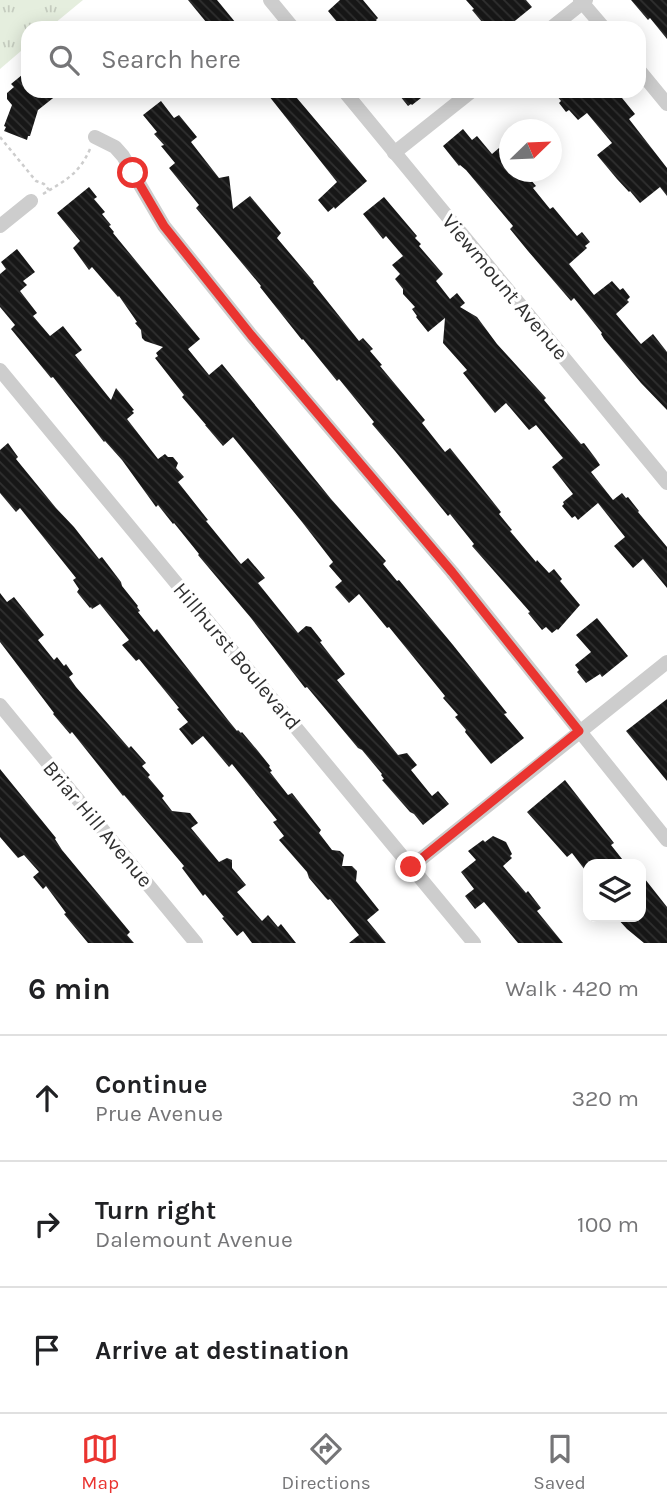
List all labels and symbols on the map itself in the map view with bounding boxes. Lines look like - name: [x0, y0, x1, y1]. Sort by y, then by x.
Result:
- north arrow: [499, 119, 562, 182]
- route start: [117, 157, 148, 188]
- street label: Viewmount Avenue: [437, 209, 573, 365]
- street label: Hillhurst Boulevard: [168, 577, 306, 735]
- street label: Briar Hill Avenue: [38, 756, 158, 892]
- route end: [395, 851, 426, 882]

